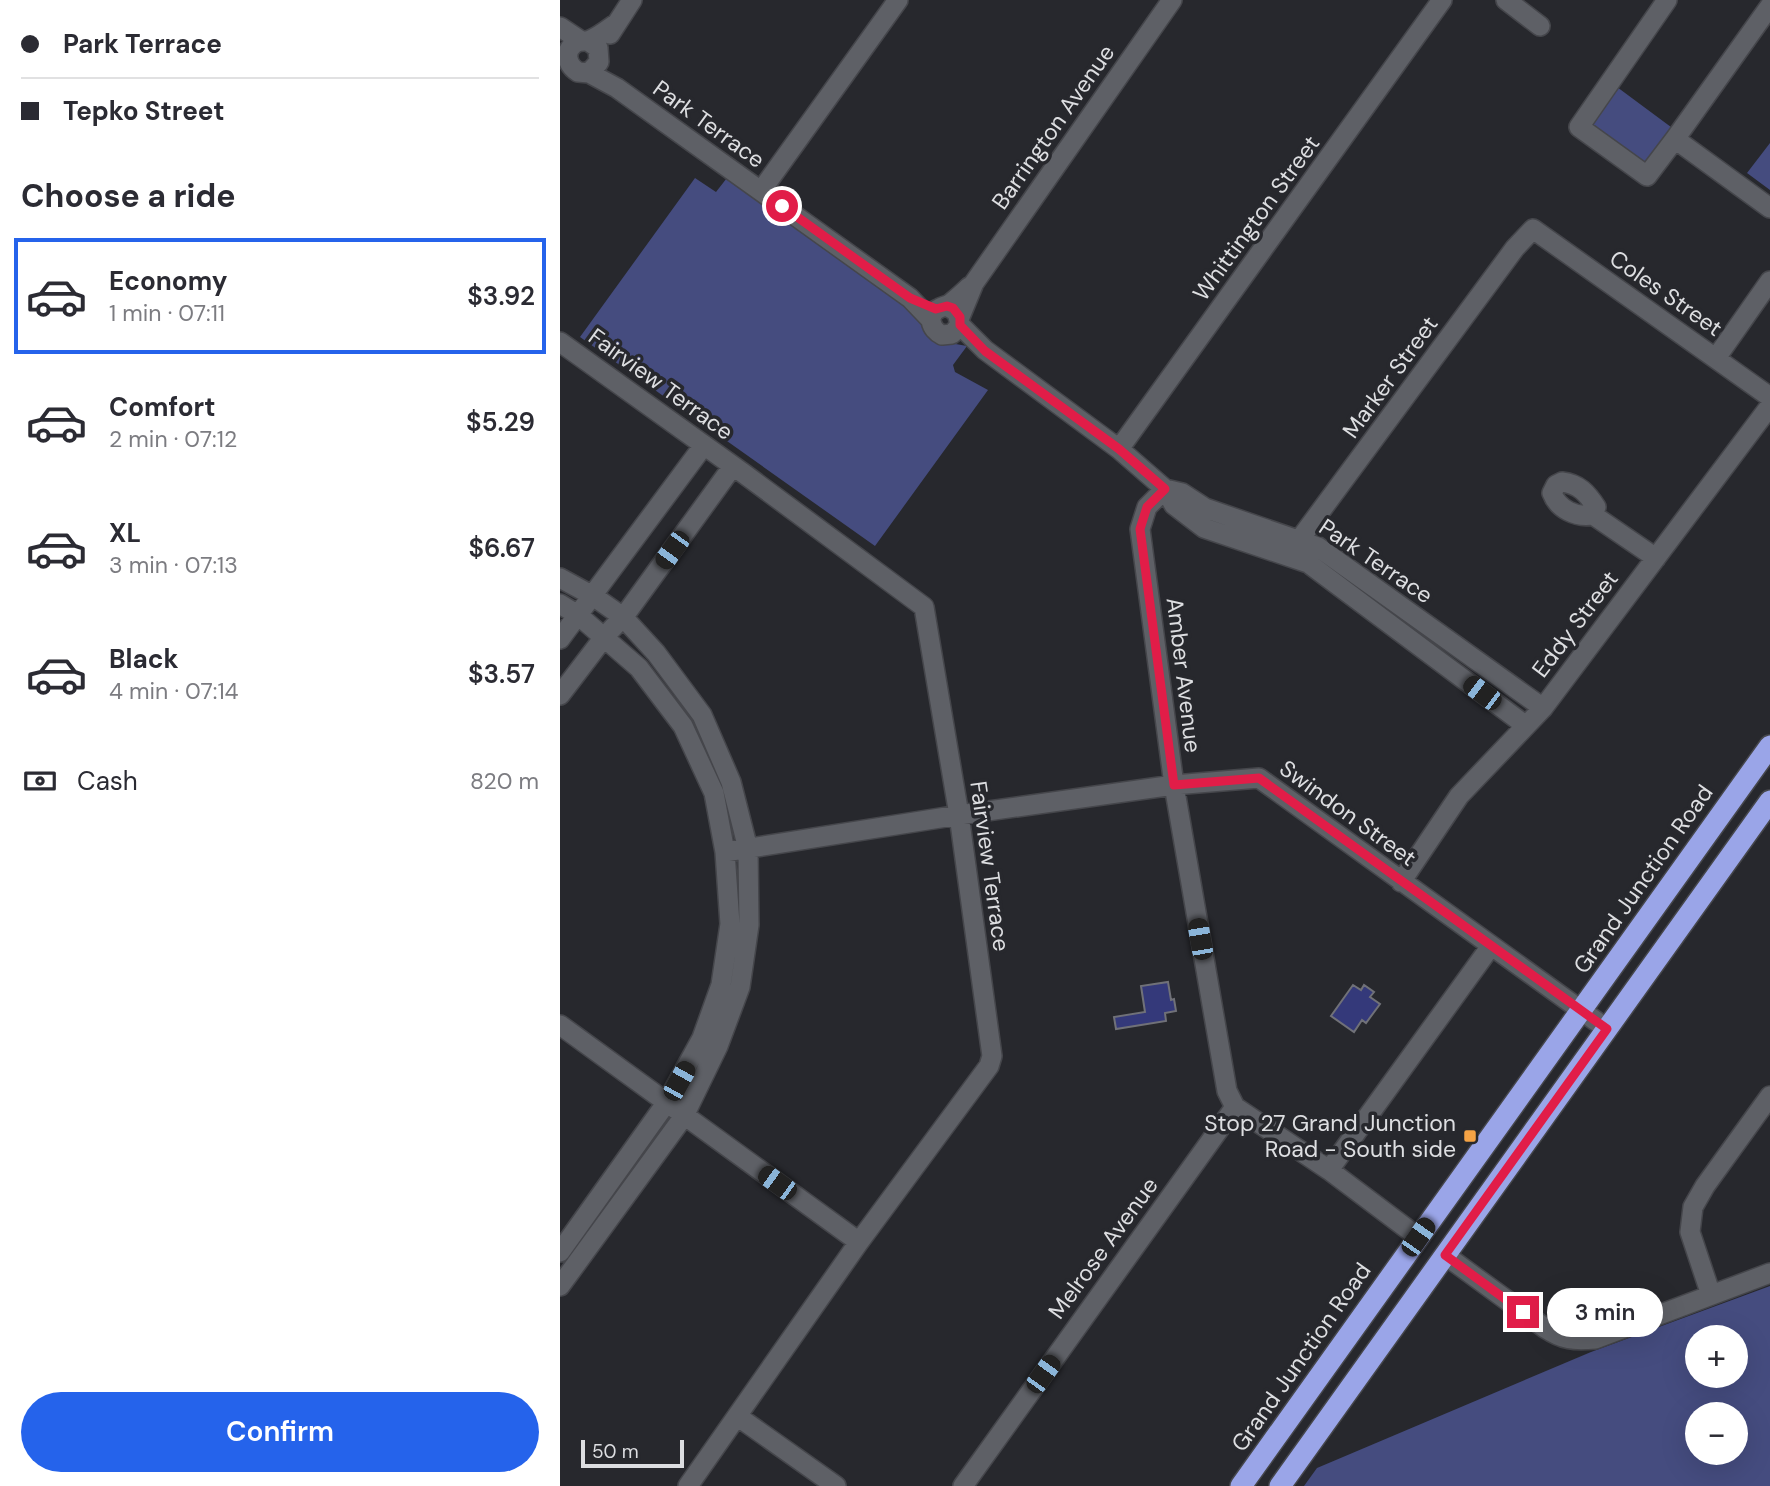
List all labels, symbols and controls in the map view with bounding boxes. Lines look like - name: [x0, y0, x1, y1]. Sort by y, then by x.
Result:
- text: Park Terrace: [63, 27, 222, 61]
- street label: Barrington Avenue: [985, 39, 1121, 215]
- street label: Park Terrace: [647, 73, 771, 175]
- text: Tepko Street: [63, 94, 225, 128]
- street label: Whittington Street: [1186, 129, 1326, 307]
- text: Choose a ride: [21, 175, 236, 217]
- route start: [766, 190, 798, 222]
- street label: Coles Street: [1604, 243, 1728, 343]
- text: Economy: [109, 264, 227, 298]
- icon: car: [25, 265, 88, 328]
- text: $3.92: [467, 279, 535, 313]
- text: 1 min · 07:11: [109, 298, 225, 328]
- street label: Marker Street: [1336, 310, 1444, 444]
- street label: Fairview Terrace: [583, 321, 739, 447]
- text: Comfort: [109, 390, 215, 424]
- icon: car: [25, 391, 88, 454]
- text: $5.29: [466, 405, 535, 439]
- text: 2 min · 07:12: [109, 424, 237, 454]
- street label: Park Terrace: [1313, 512, 1439, 610]
- text: XL: [109, 516, 141, 550]
- icon: car: [25, 517, 88, 580]
- car: [652, 527, 693, 573]
- text: $6.67: [469, 531, 535, 565]
- text: 3 min · 07:13: [109, 550, 238, 580]
- street label: Eddy Street: [1525, 565, 1625, 683]
- street label: Amber Avenue: [1160, 596, 1208, 754]
- text: Black: [109, 642, 179, 676]
- icon: car: [25, 643, 88, 706]
- text: $3.57: [468, 657, 535, 691]
- car: [1459, 672, 1506, 714]
- text: 4 min · 07:14: [109, 676, 239, 706]
- street label: Swindon Street: [1274, 753, 1422, 873]
- icon: cash: [21, 762, 59, 800]
- text: Cash: [77, 764, 138, 798]
- text: 820 m: [470, 766, 539, 796]
- street label: Fairview Terrace: [963, 779, 1017, 953]
- street label: Grand Junction Road: [1566, 779, 1720, 979]
- car: [1187, 916, 1214, 962]
- car: [660, 1058, 699, 1104]
- place label: Stop 27 Grand Junction Road - South side: [1204, 1108, 1456, 1164]
- marker: Stop 27 Grand Junction Road - South side: [1462, 1128, 1478, 1144]
- car: [754, 1162, 801, 1204]
- street label: Melrose Avenue: [1041, 1171, 1165, 1325]
- car: [1398, 1214, 1439, 1260]
- street label: Grand Junction Road: [1224, 1257, 1378, 1457]
- callout: 3 min: [1548, 1288, 1663, 1336]
- route end: [1507, 1296, 1539, 1328]
- text: 3 min: [1575, 1297, 1635, 1327]
- map controls: [1685, 1325, 1748, 1465]
- button: +: [1685, 1325, 1748, 1388]
- car: [1023, 1351, 1064, 1397]
- button: Confirm: [21, 1392, 539, 1472]
- button: −: [1685, 1402, 1748, 1465]
- scale bar: [581, 1437, 684, 1469]
- text: 50 m: [592, 1439, 639, 1464]

